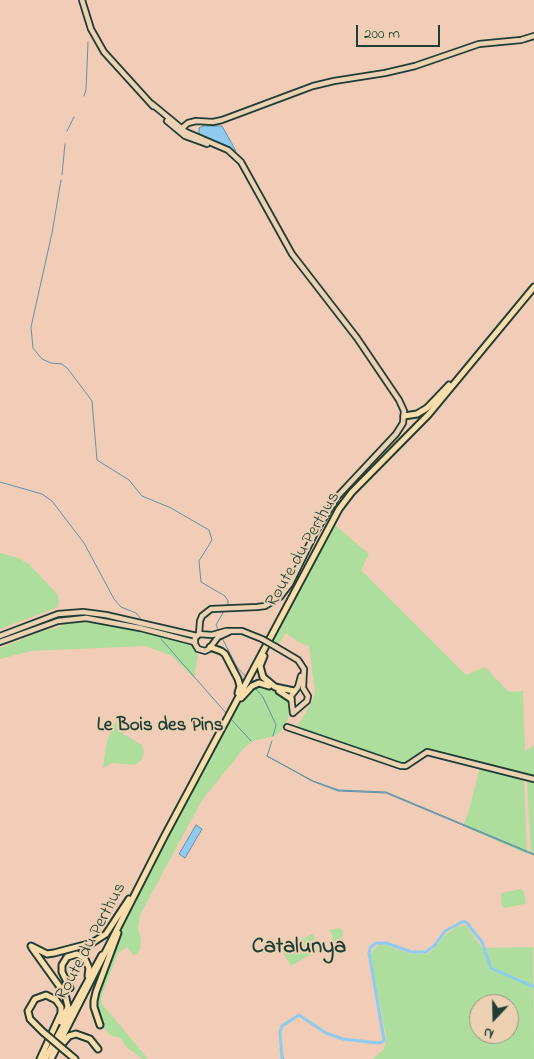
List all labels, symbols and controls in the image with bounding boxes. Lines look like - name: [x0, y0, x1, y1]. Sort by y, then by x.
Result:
- scale bar: [359, 15, 443, 47]
- text: 200 m: [364, 23, 400, 45]
- street label: Route du Perthus: [262, 488, 346, 612]
- district label: Le Bois des Pins: [97, 716, 223, 738]
- street label: Route du Perthus: [52, 880, 132, 1004]
- district label: Catalunya: [252, 935, 346, 961]
- north arrow: [469, 994, 519, 1044]
- text: N: [481, 1021, 497, 1044]

